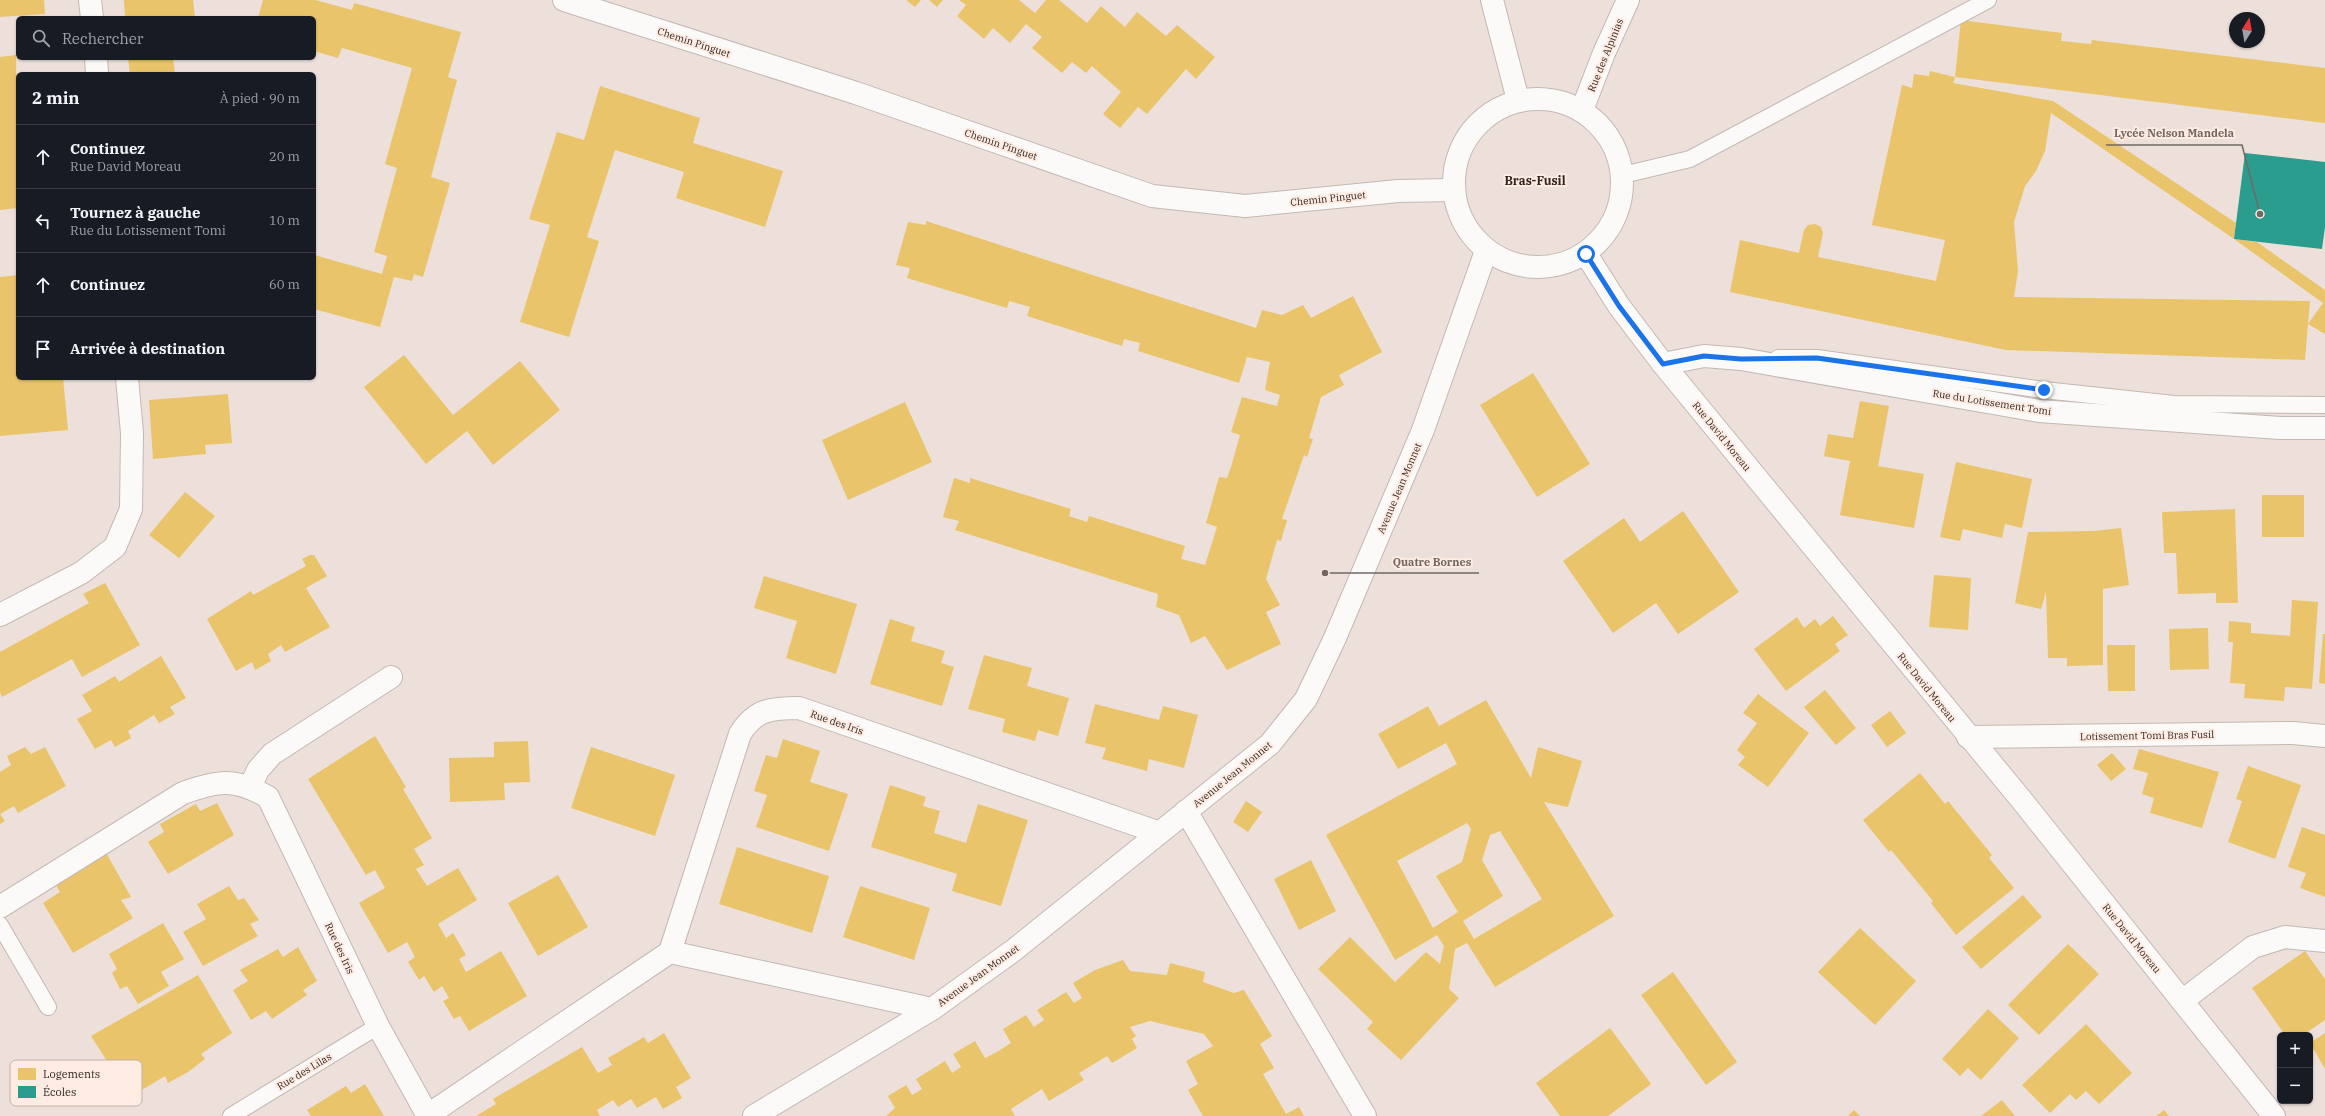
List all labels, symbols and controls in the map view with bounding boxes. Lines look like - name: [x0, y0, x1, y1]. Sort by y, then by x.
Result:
- north arrow: [2229, 12, 2265, 48]
- search box: [16, 16, 316, 60]
- street label: Rue des Alpinias: [1585, 16, 1626, 94]
- street label: Chemin Pinguet: [656, 25, 732, 61]
- icon: search: [30, 27, 52, 49]
- text: Rechercher: [62, 29, 143, 48]
- text: 2 min: [32, 87, 80, 109]
- text: À pied · 90 m: [220, 90, 300, 107]
- callout: Lycée Nelson Mandela: [2106, 122, 2242, 145]
- street label: Chemin Pinguet: [963, 126, 1039, 163]
- text: Lycée Nelson Mandela: [2114, 126, 2234, 140]
- text: Continuez: [70, 139, 145, 158]
- icon: ahead: [32, 146, 54, 168]
- text: 20 m: [269, 148, 300, 165]
- text: Rue David Moreau: [70, 158, 181, 175]
- district label: Bras-Fusil: [1504, 173, 1566, 188]
- street label: Chemin Pinguet: [1290, 188, 1367, 209]
- text: Tournez à gauche: [70, 203, 201, 222]
- icon: left: [32, 210, 54, 232]
- text: 10 m: [269, 212, 300, 229]
- text: Rue du Lotissement Tomi: [70, 222, 226, 239]
- route start: [1577, 245, 1595, 263]
- icon: ahead: [32, 274, 54, 296]
- text: Continuez: [70, 275, 145, 294]
- text: 60 m: [269, 276, 300, 293]
- icon: arrive: [32, 338, 54, 360]
- text: Arrivée à destination: [70, 339, 225, 358]
- route end: [2035, 381, 2053, 399]
- street label: Rue du Lotissement Tomi: [1932, 387, 2052, 418]
- street label: Rue David Moreau: [1690, 399, 1754, 474]
- street label: Avenue Jean Monnet: [1374, 440, 1425, 536]
- callout: Quatre Bornes: [1384, 550, 1479, 573]
- text: Quatre Bornes: [1393, 555, 1472, 569]
- street label: Rue David Moreau: [1895, 650, 1959, 725]
- street label: Rue des Iris: [809, 707, 865, 738]
- street label: Lotissement Tomi Bras Fusil: [2080, 728, 2214, 743]
- street label: Avenue Jean Monnet: [1190, 738, 1275, 810]
- street label: Rue David Moreau: [2100, 901, 2164, 976]
- street label: Rue des Iris: [322, 920, 357, 976]
- street label: Avenue Jean Monnet: [935, 941, 1022, 1009]
- map controls: [2277, 1032, 2313, 1104]
- button: +: [2277, 1032, 2313, 1068]
- street label: Rue des Lilas: [274, 1050, 334, 1093]
- legend: [10, 1060, 142, 1106]
- text: Logements: [43, 1067, 100, 1081]
- button: −: [2277, 1068, 2313, 1104]
- text: Écoles: [43, 1085, 76, 1099]

